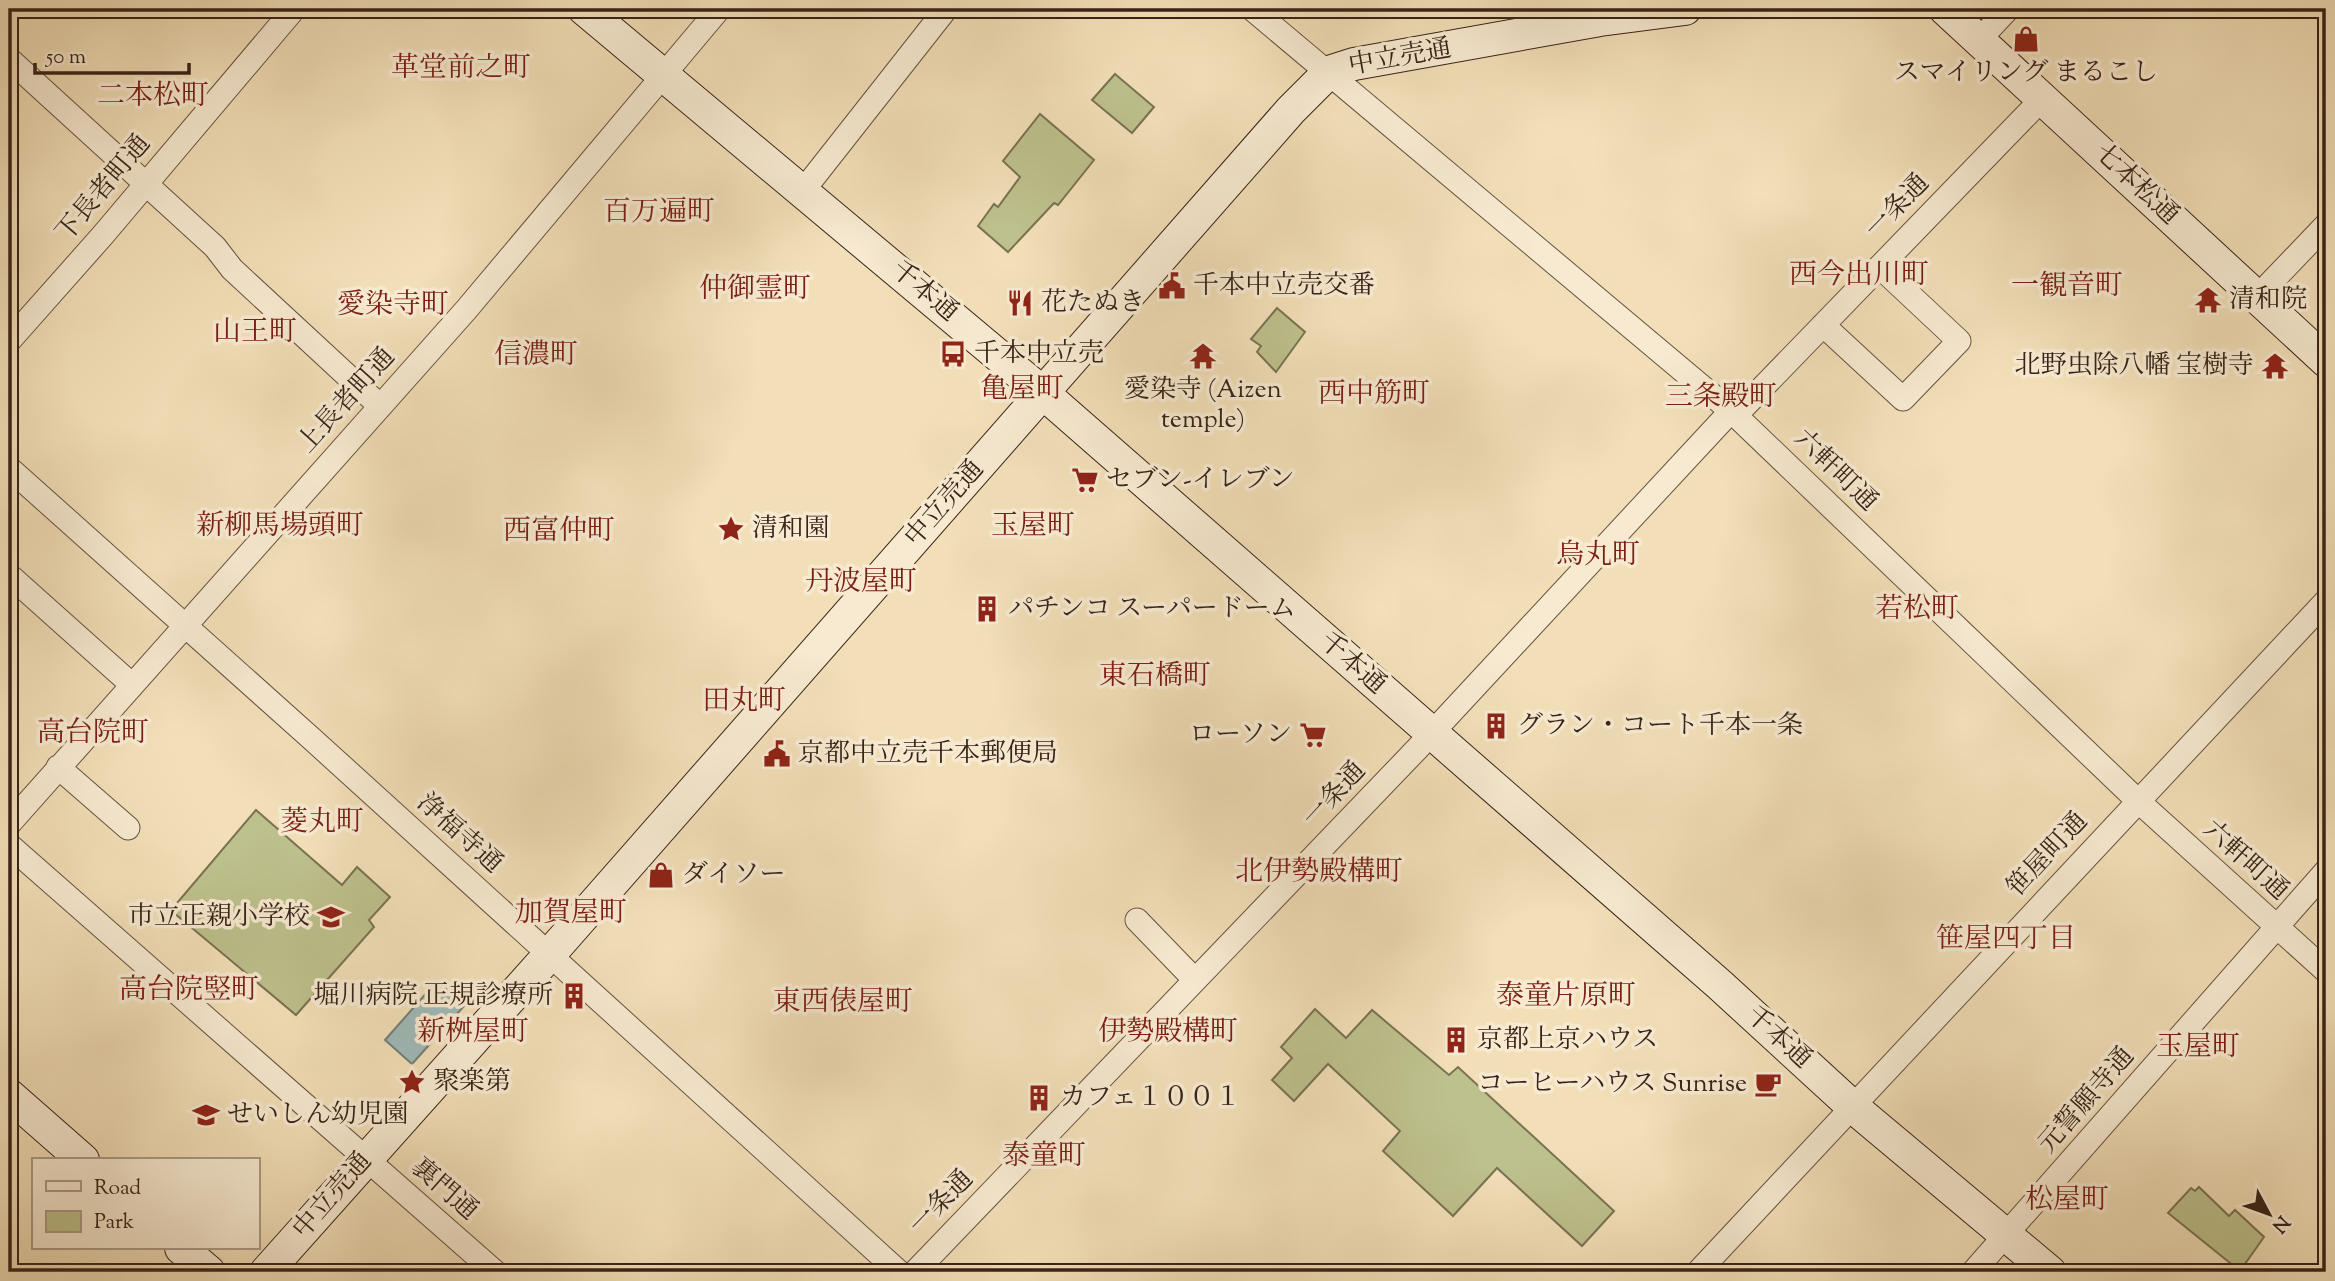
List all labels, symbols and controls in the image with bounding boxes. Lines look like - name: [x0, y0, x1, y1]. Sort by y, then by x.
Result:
- shop icon: スマイリング まるこし: [2011, 24, 2041, 54]
- street label: 中立売通: [1346, 31, 1454, 85]
- scale bar: [35, 32, 189, 76]
- text: 50 m: [45, 43, 86, 73]
- district label: 革堂前之町: [391, 49, 531, 89]
- place label: スマイリング まるこし: [1894, 55, 2158, 92]
- district label: 二本松町: [97, 77, 209, 117]
- street label: 下長者町通: [48, 127, 160, 251]
- street label: 七本松通: [2085, 136, 2187, 234]
- street label: 一条通: [1858, 166, 1938, 248]
- district label: 百万遍町: [603, 193, 715, 233]
- street label: 千本通: [882, 253, 966, 331]
- district label: 西今出川町: [1789, 256, 1929, 296]
- district label: 一観音町: [2011, 267, 2123, 307]
- place label: 千本中立売交番: [1193, 268, 1375, 305]
- district label: 仲御霊町: [699, 270, 811, 310]
- public building icon: 千本中立売交番: [1157, 271, 1187, 301]
- place label: 清和院: [2229, 282, 2307, 319]
- place label: 花たぬき: [1041, 285, 1145, 322]
- temple icon: 清和院: [2193, 285, 2223, 315]
- district label: 愛染寺町: [337, 286, 449, 326]
- restaurant icon: 花たぬき: [1005, 288, 1035, 318]
- district label: 山王町: [213, 313, 297, 353]
- district label: 信濃町: [494, 336, 578, 376]
- place label: 千本中立売: [974, 336, 1104, 373]
- bus stop icon: 千本中立売: [938, 339, 968, 369]
- street label: 上長者町通: [290, 340, 404, 462]
- temple icon: 愛染寺 (Aizen temple): [1188, 341, 1218, 371]
- place label: 北野虫除八幡 宝樹寺: [2014, 348, 2254, 385]
- temple icon: 北野虫除八幡 宝樹寺: [2260, 351, 2290, 381]
- district label: 亀屋町: [980, 370, 1064, 410]
- place label: 愛染寺 (Aizen temple): [1124, 372, 1282, 439]
- district label: 西中筋町: [1318, 375, 1430, 415]
- district label: 三条殿町: [1665, 378, 1777, 418]
- street label: 六軒町通: [1785, 422, 1885, 520]
- street label: 中立売通: [897, 453, 993, 555]
- place label: セブン-イレブン: [1106, 462, 1295, 499]
- supermarket icon: セブン-イレブン: [1070, 465, 1100, 495]
- district label: 新柳馬場頭町: [196, 507, 364, 547]
- district label: 玉屋町: [991, 507, 1075, 547]
- place label: 清和園: [752, 511, 830, 548]
- district label: 西富仲町: [503, 512, 615, 552]
- place icon: 清和園: [716, 514, 746, 544]
- district label: 烏丸町: [1556, 536, 1640, 576]
- district label: 丹波屋町: [805, 563, 917, 603]
- district label: 若松町: [1875, 590, 1959, 630]
- place label: パチンコ スーパードーム: [1008, 591, 1296, 628]
- building icon: パチンコ スーパードーム: [972, 594, 1002, 624]
- street label: 千本通: [1310, 624, 1394, 704]
- district label: 東石橋町: [1099, 657, 1211, 697]
- district label: 田丸町: [702, 682, 786, 722]
- place label: グラン・コート千本一条: [1517, 708, 1803, 745]
- building icon: グラン・コート千本一条: [1481, 711, 1511, 741]
- district label: 高台院町: [37, 714, 149, 754]
- place label: ローソン: [1189, 717, 1292, 754]
- supermarket icon: ローソン: [1298, 720, 1328, 750]
- place label: 京都中立売千本郵便局: [798, 736, 1058, 773]
- public building icon: 京都中立売千本郵便局: [762, 739, 792, 769]
- street label: 一条通: [1295, 754, 1375, 836]
- street label: 浄福寺通: [408, 785, 510, 883]
- district label: 菱丸町: [280, 803, 364, 843]
- street label: 笹屋町通: [1999, 804, 2097, 906]
- street label: 六軒町通: [2194, 812, 2296, 910]
- district label: 北伊勢殿構町: [1235, 853, 1403, 893]
- place label: ダイソー: [682, 857, 785, 894]
- shop icon: ダイソー: [646, 860, 676, 890]
- district label: 加賀屋町: [515, 894, 627, 934]
- place label: 市立正親小学校: [128, 899, 310, 936]
- school or university icon: 市立正親小学校: [316, 902, 346, 932]
- district label: 笹屋四丁目: [1936, 920, 2076, 960]
- district label: 高台院竪町: [119, 971, 259, 1011]
- district label: 泰童片原町: [1496, 977, 1636, 1017]
- place label: 堀川病院 正規診療所: [313, 978, 553, 1015]
- building icon: 堀川病院 正規診療所: [559, 981, 589, 1011]
- district label: 東西俵屋町: [773, 983, 913, 1023]
- street label: 千本通: [1737, 998, 1819, 1078]
- district label: 新桝屋町: [417, 1013, 529, 1053]
- district label: 伊勢殿構町: [1098, 1013, 1238, 1053]
- place label: 京都上京ハウス: [1477, 1022, 1658, 1059]
- building icon: 京都上京ハウス: [1441, 1025, 1471, 1055]
- district label: 玉屋町: [2156, 1028, 2240, 1068]
- street label: 元誓願寺通: [2030, 1040, 2144, 1162]
- place label: 聚楽第: [433, 1064, 511, 1101]
- place label: コーヒーハウス Sunrise: [1478, 1066, 1747, 1103]
- place icon: 聚楽第: [397, 1067, 427, 1097]
- cafe icon: コーヒーハウス Sunrise: [1753, 1069, 1783, 1099]
- place label: カフェ１００１: [1060, 1080, 1241, 1117]
- building icon: カフェ１００１: [1024, 1083, 1054, 1113]
- place label: せいしん幼児園: [227, 1097, 409, 1134]
- school or university icon: せいしん幼児園: [191, 1100, 221, 1130]
- district label: 泰童町: [1002, 1137, 1086, 1177]
- street label: 中立売通: [285, 1145, 381, 1247]
- street label: 裏門通: [402, 1150, 486, 1230]
- legend: [32, 1158, 259, 1250]
- street label: 一条通: [902, 1162, 982, 1244]
- text: Road: [94, 1174, 141, 1204]
- north arrow: [2234, 1180, 2304, 1250]
- district label: 松屋町: [2025, 1181, 2109, 1221]
- text: Park: [94, 1208, 135, 1238]
- text: N: [2265, 1209, 2295, 1238]

